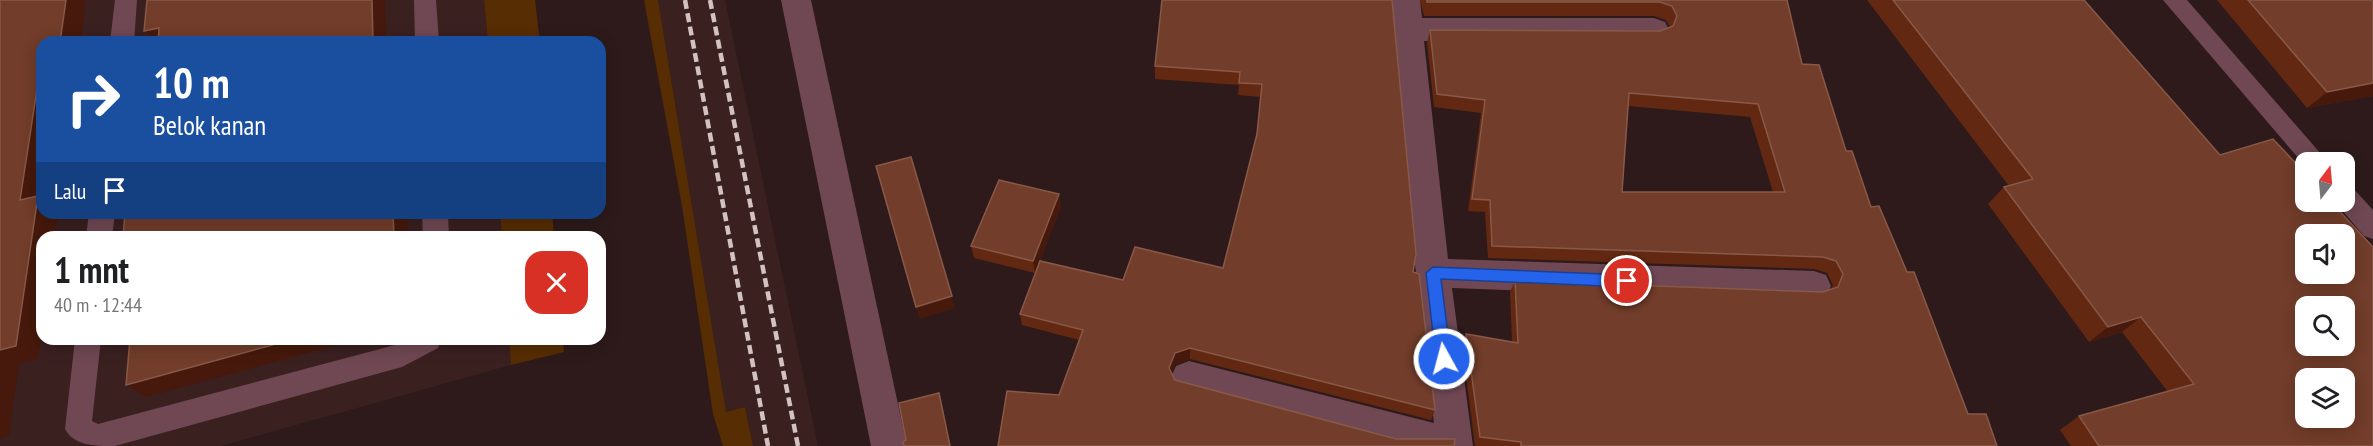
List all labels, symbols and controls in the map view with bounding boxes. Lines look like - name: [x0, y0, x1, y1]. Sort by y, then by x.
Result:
- text: 10 m: [153, 55, 230, 110]
- icon: right: [54, 60, 132, 138]
- text: Belok kanan: [153, 108, 266, 142]
- north arrow: [2295, 152, 2355, 212]
- map controls: [2295, 152, 2355, 428]
- icon: arrive: [98, 174, 131, 207]
- text: Lalu: [54, 177, 86, 205]
- button: sound: [2295, 224, 2355, 284]
- text: 1 mnt: [54, 246, 129, 293]
- button: close: [525, 251, 588, 314]
- pin: [1601, 255, 1652, 306]
- icon: arrive: [1610, 264, 1643, 297]
- text: 40 m · 12:44: [54, 292, 142, 318]
- button: search: [2295, 296, 2355, 356]
- position arrow: [1412, 327, 1476, 391]
- button: layers: [2295, 368, 2355, 428]

